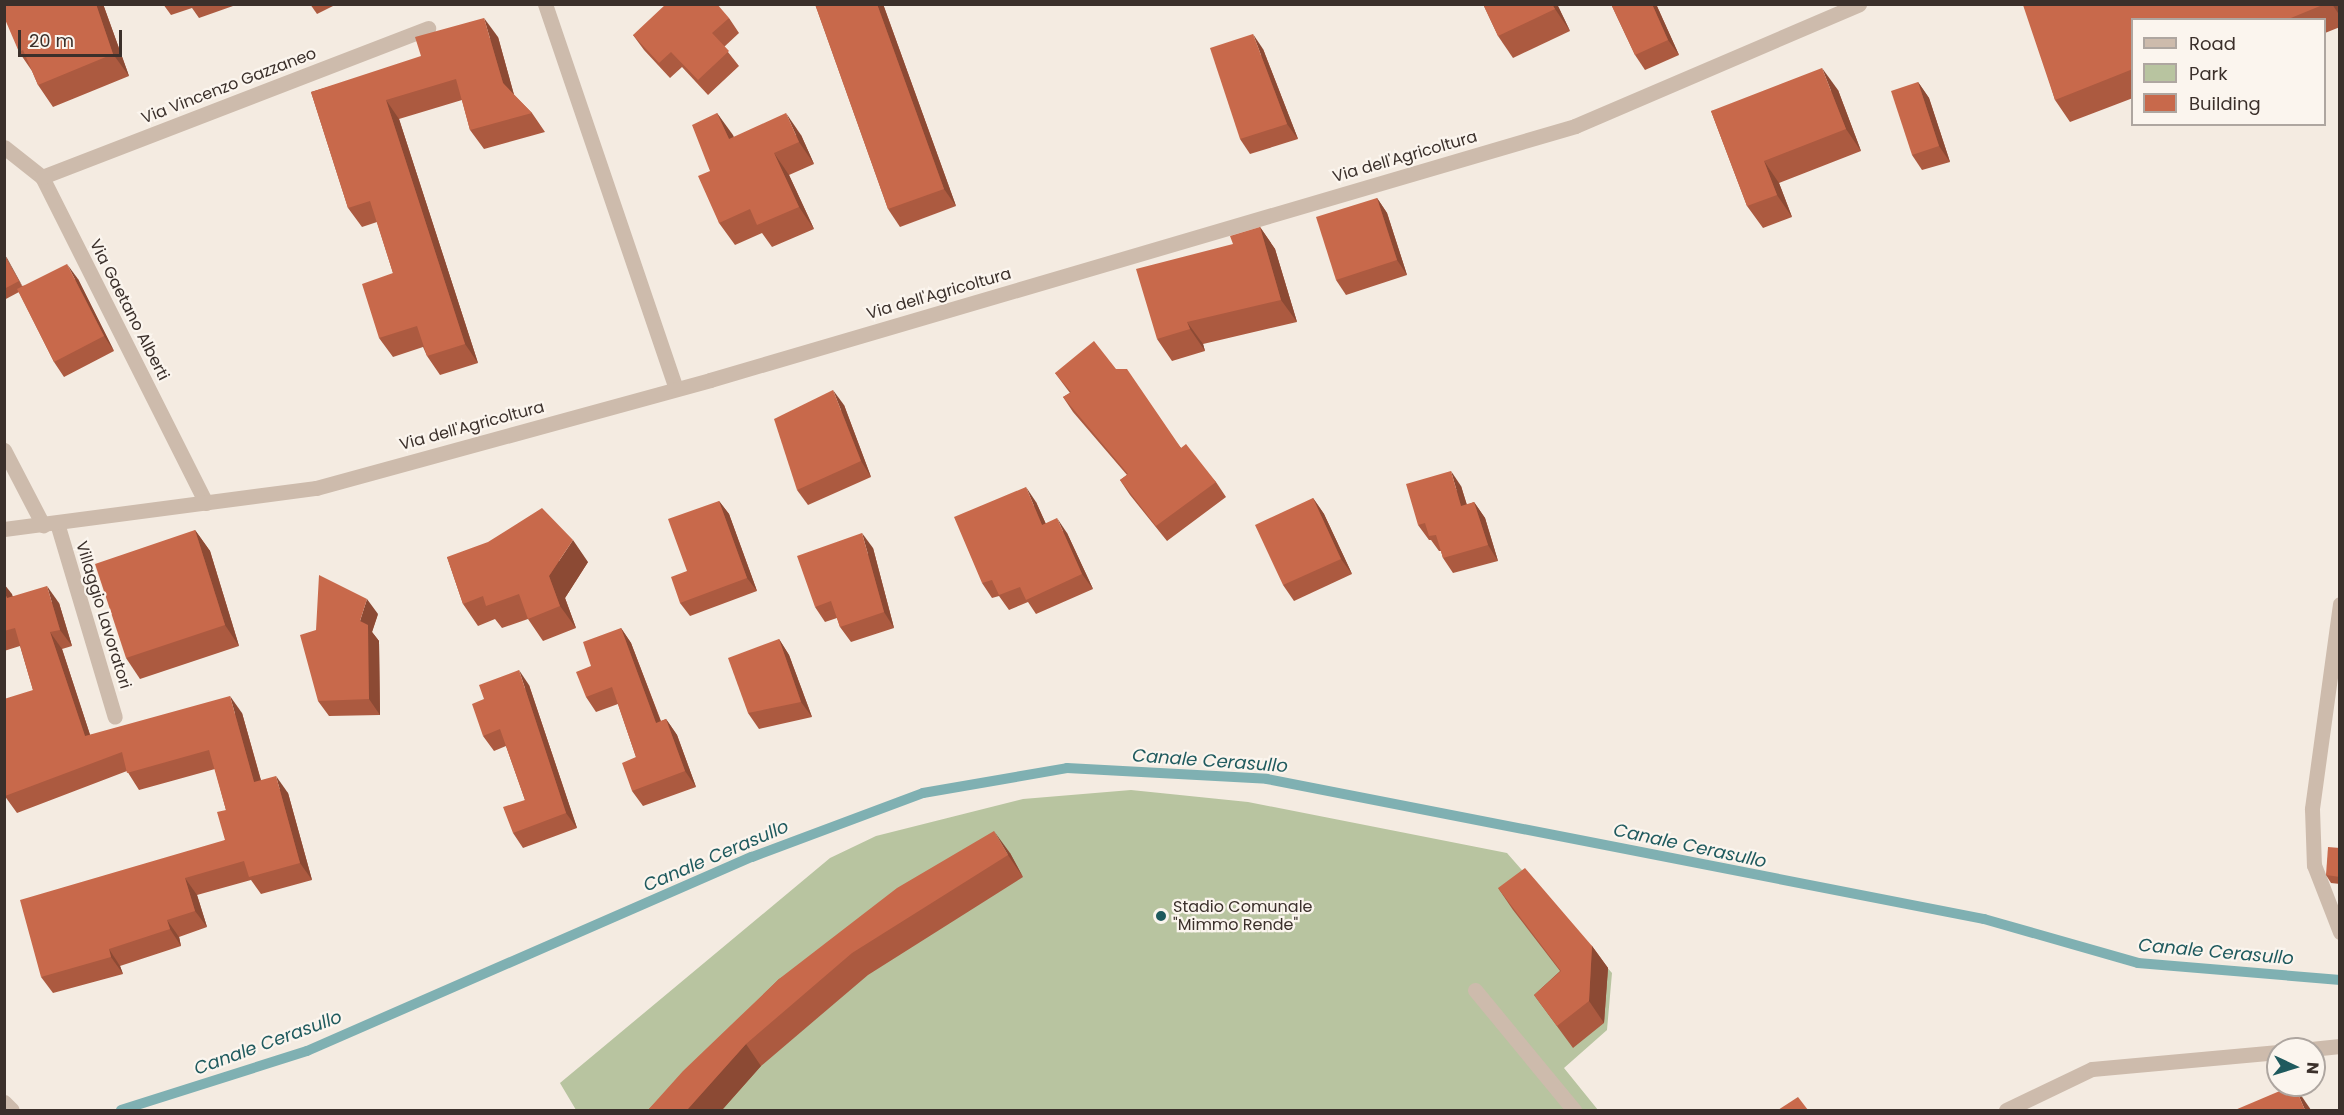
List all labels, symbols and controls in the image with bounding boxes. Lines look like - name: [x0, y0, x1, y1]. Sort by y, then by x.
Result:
- scale bar: [21, 18, 124, 56]
- legend: [2131, 18, 2326, 126]
- text: 20 m: [29, 28, 74, 53]
- text: Road: [2189, 31, 2236, 56]
- street label: Via Vincenzo Gazzaneo: [139, 44, 319, 128]
- text: Park: [2189, 61, 2228, 86]
- text: Building: [2189, 91, 2261, 116]
- street label: Via dell'Agricoltura: [1331, 127, 1479, 187]
- street label: Via Gaetano Alberti: [85, 236, 173, 384]
- street label: Via dell'Agricoltura: [865, 264, 1013, 324]
- street label: Via dell'Agricoltura: [397, 397, 547, 455]
- street label: Villaggio Lavoratori: [71, 539, 135, 691]
- water label: Canale Cerasullo: [1131, 745, 1289, 777]
- water label: Canale Cerasullo: [640, 816, 792, 896]
- water label: Canale Cerasullo: [1611, 819, 1769, 873]
- place label: Stadio Comunale "Mimmo Rende": [1173, 897, 1313, 935]
- marker: Stadio Comunale "Mimmo Rende": [1154, 909, 1168, 923]
- water label: Canale Cerasullo: [2137, 934, 2295, 970]
- water label: Canale Cerasullo: [191, 1006, 345, 1080]
- north arrow: [2266, 1037, 2326, 1097]
- text: N: [2301, 1061, 2324, 1075]

